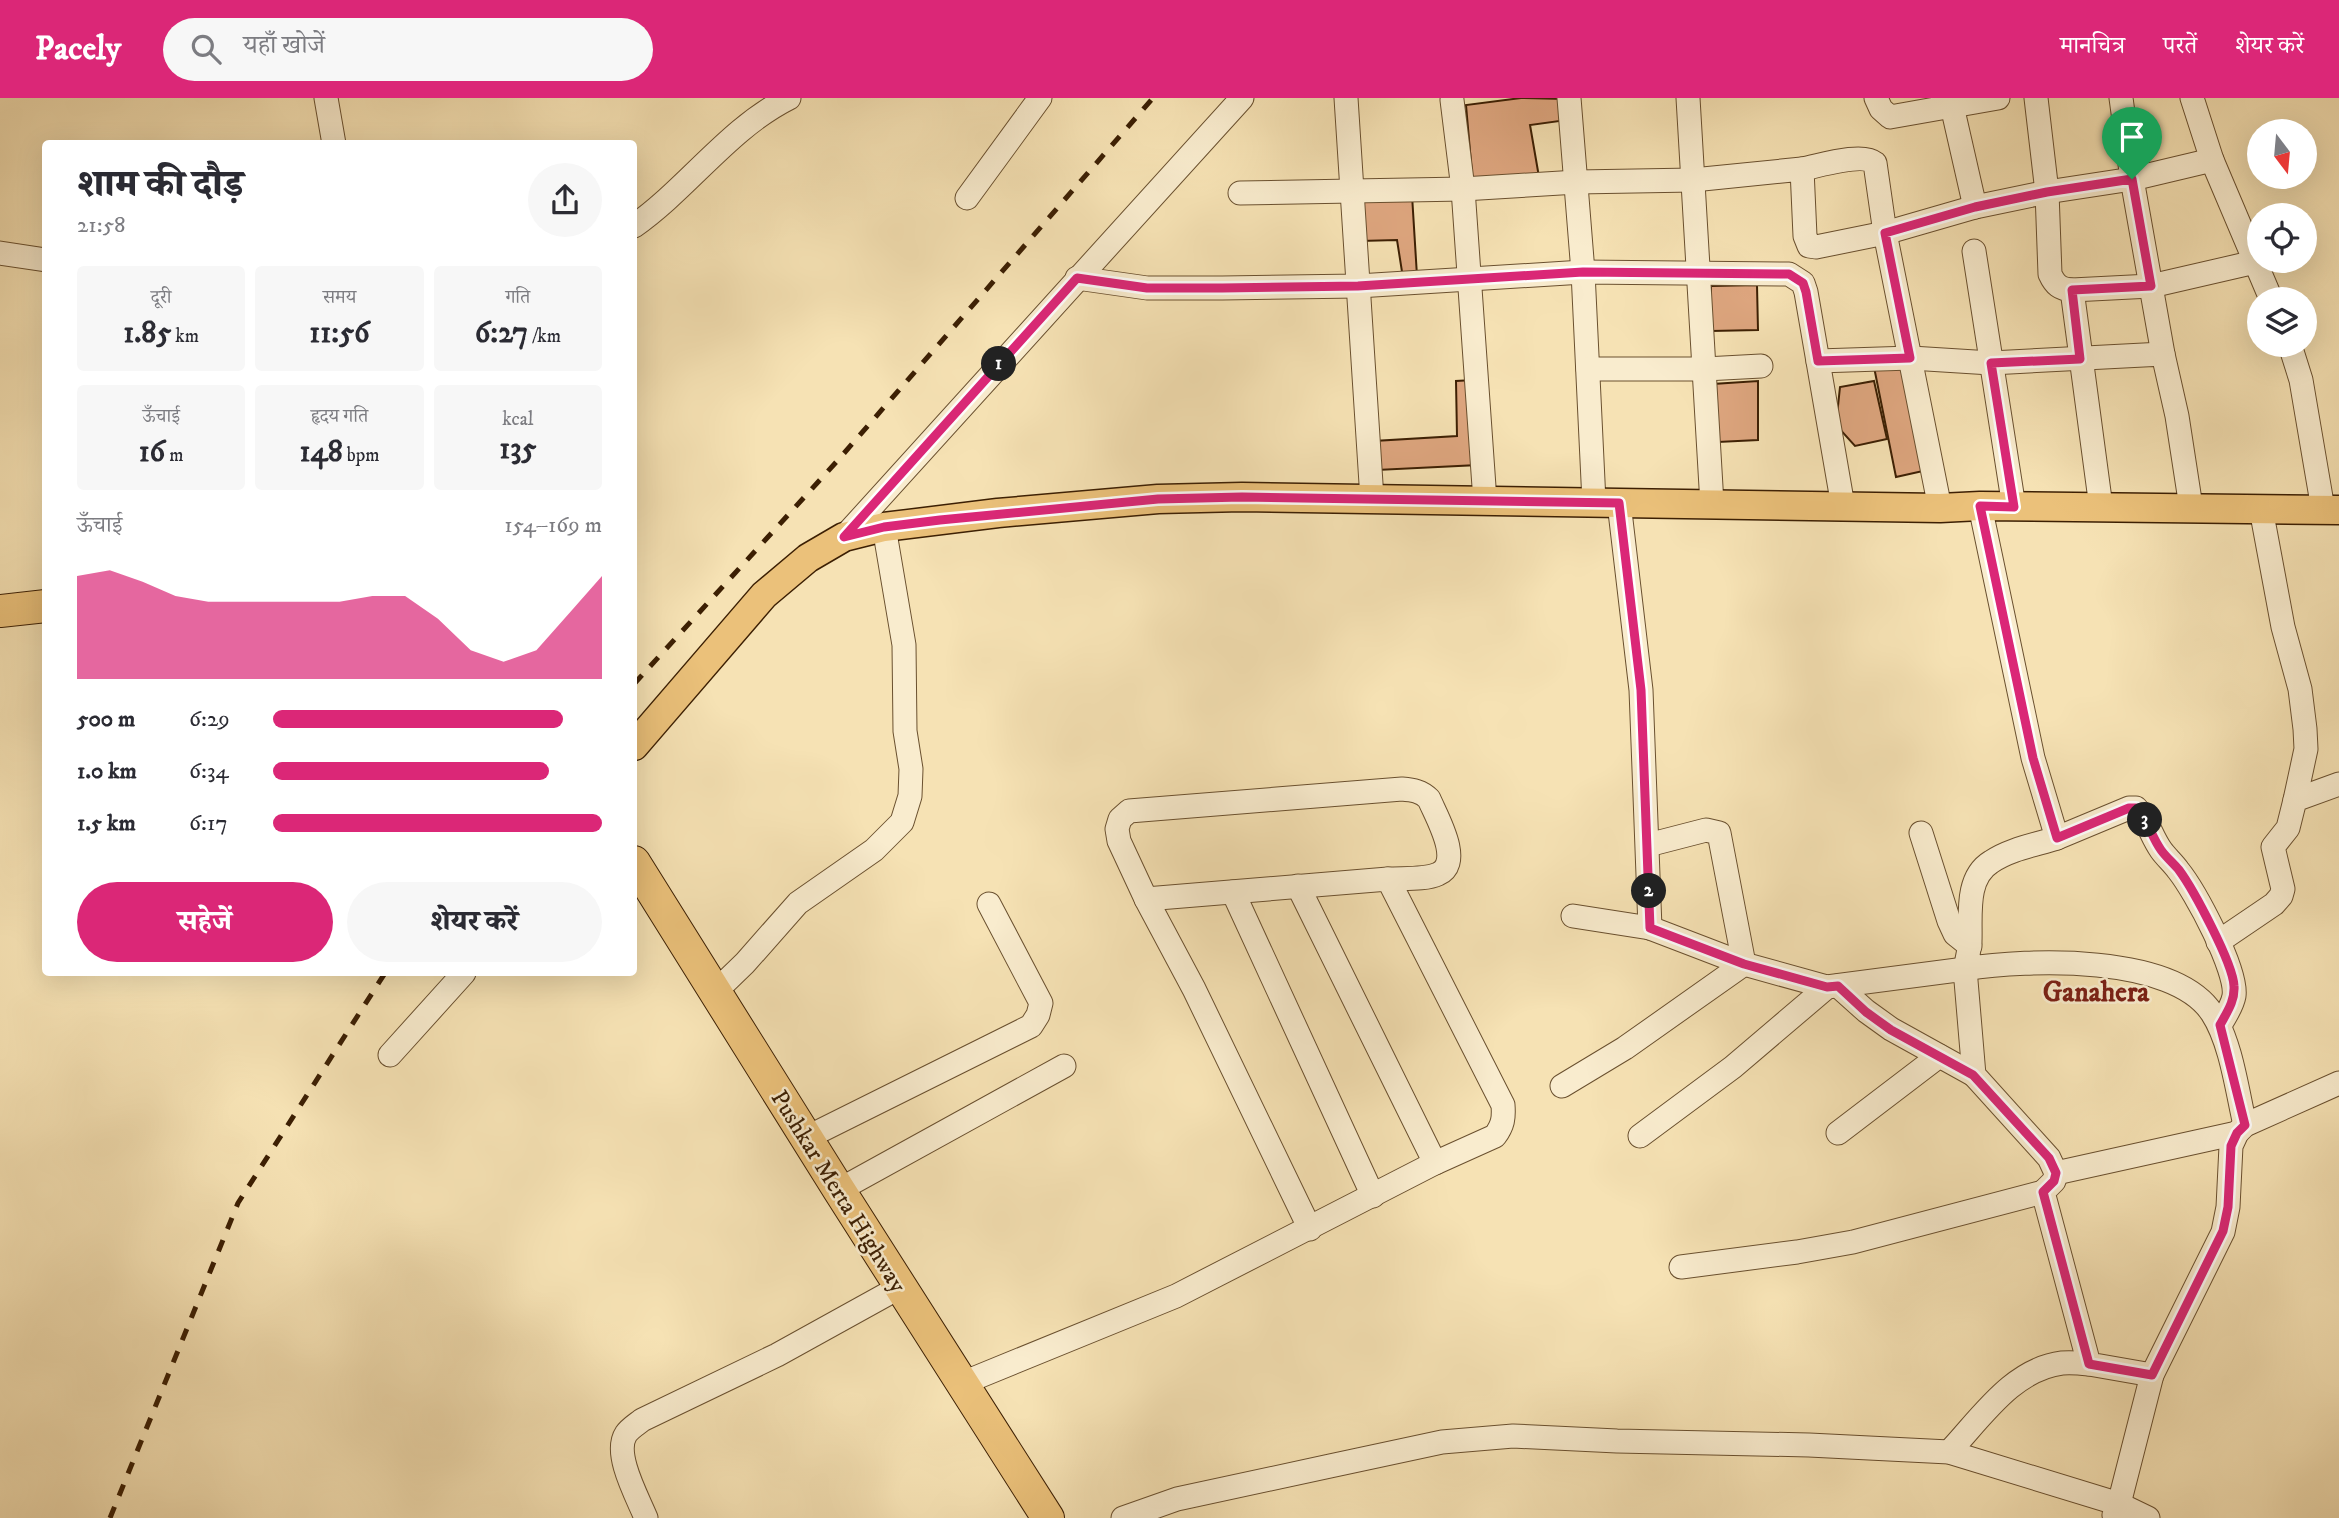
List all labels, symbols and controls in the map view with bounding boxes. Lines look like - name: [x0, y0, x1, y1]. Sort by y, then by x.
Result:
- search box: [163, 18, 653, 81]
- text: Pacely: [35, 29, 121, 70]
- text: यहाँ खोजें: [243, 29, 325, 62]
- icon: search: [187, 30, 225, 68]
- text: मानचित्र: [2060, 31, 2125, 61]
- text: परतें: [2163, 31, 2197, 61]
- text: शेयर करें: [2235, 31, 2304, 61]
- pin: [2102, 107, 2162, 179]
- icon: arrive: [2113, 118, 2151, 156]
- north arrow: [2247, 119, 2317, 189]
- map controls: [2247, 119, 2317, 357]
- text: शाम की दौड़: [77, 161, 243, 209]
- button: share: [528, 163, 602, 237]
- button: locate: [2247, 203, 2317, 273]
- text: 21:58: [77, 211, 126, 240]
- text: दूरी: [151, 286, 171, 309]
- text: समय: [323, 286, 356, 309]
- text: गति: [505, 286, 530, 309]
- button: layers: [2247, 287, 2317, 357]
- text: 1.85: [123, 315, 171, 352]
- text: 11:56: [309, 315, 370, 352]
- text: 6:27: [475, 315, 528, 352]
- text: km: [171, 325, 199, 348]
- text: /km: [528, 325, 561, 348]
- pin: 1: [982, 346, 1016, 382]
- text: 1: [995, 352, 1002, 375]
- text: ऊँचाई: [142, 405, 180, 428]
- text: हृदय गति: [311, 405, 368, 428]
- text: kcal: [502, 408, 533, 431]
- text: 135: [499, 431, 536, 468]
- text: 16: [139, 434, 165, 471]
- text: 148: [299, 434, 343, 471]
- text: m: [165, 444, 184, 467]
- text: bpm: [343, 444, 380, 467]
- text: ऊँचाई: [77, 511, 122, 540]
- text: 154–169 m: [504, 511, 602, 540]
- text: 500 m: [77, 705, 135, 734]
- text: 6:29: [189, 705, 230, 734]
- text: 1.0 km: [77, 757, 137, 786]
- text: 6:34: [189, 757, 229, 786]
- pin: 3: [2128, 802, 2162, 838]
- text: 3: [2141, 808, 2148, 831]
- text: 1.5 km: [77, 809, 136, 838]
- text: 6:17: [189, 809, 228, 838]
- pin: 2: [1632, 874, 1666, 908]
- text: 2: [1644, 879, 1653, 902]
- button: सहेजें: [77, 882, 333, 962]
- button: शेयर करें: [347, 882, 602, 962]
- district label: Ganahera: [2043, 975, 2150, 1010]
- street label: Pushkar Merta Highway: [764, 1085, 913, 1299]

